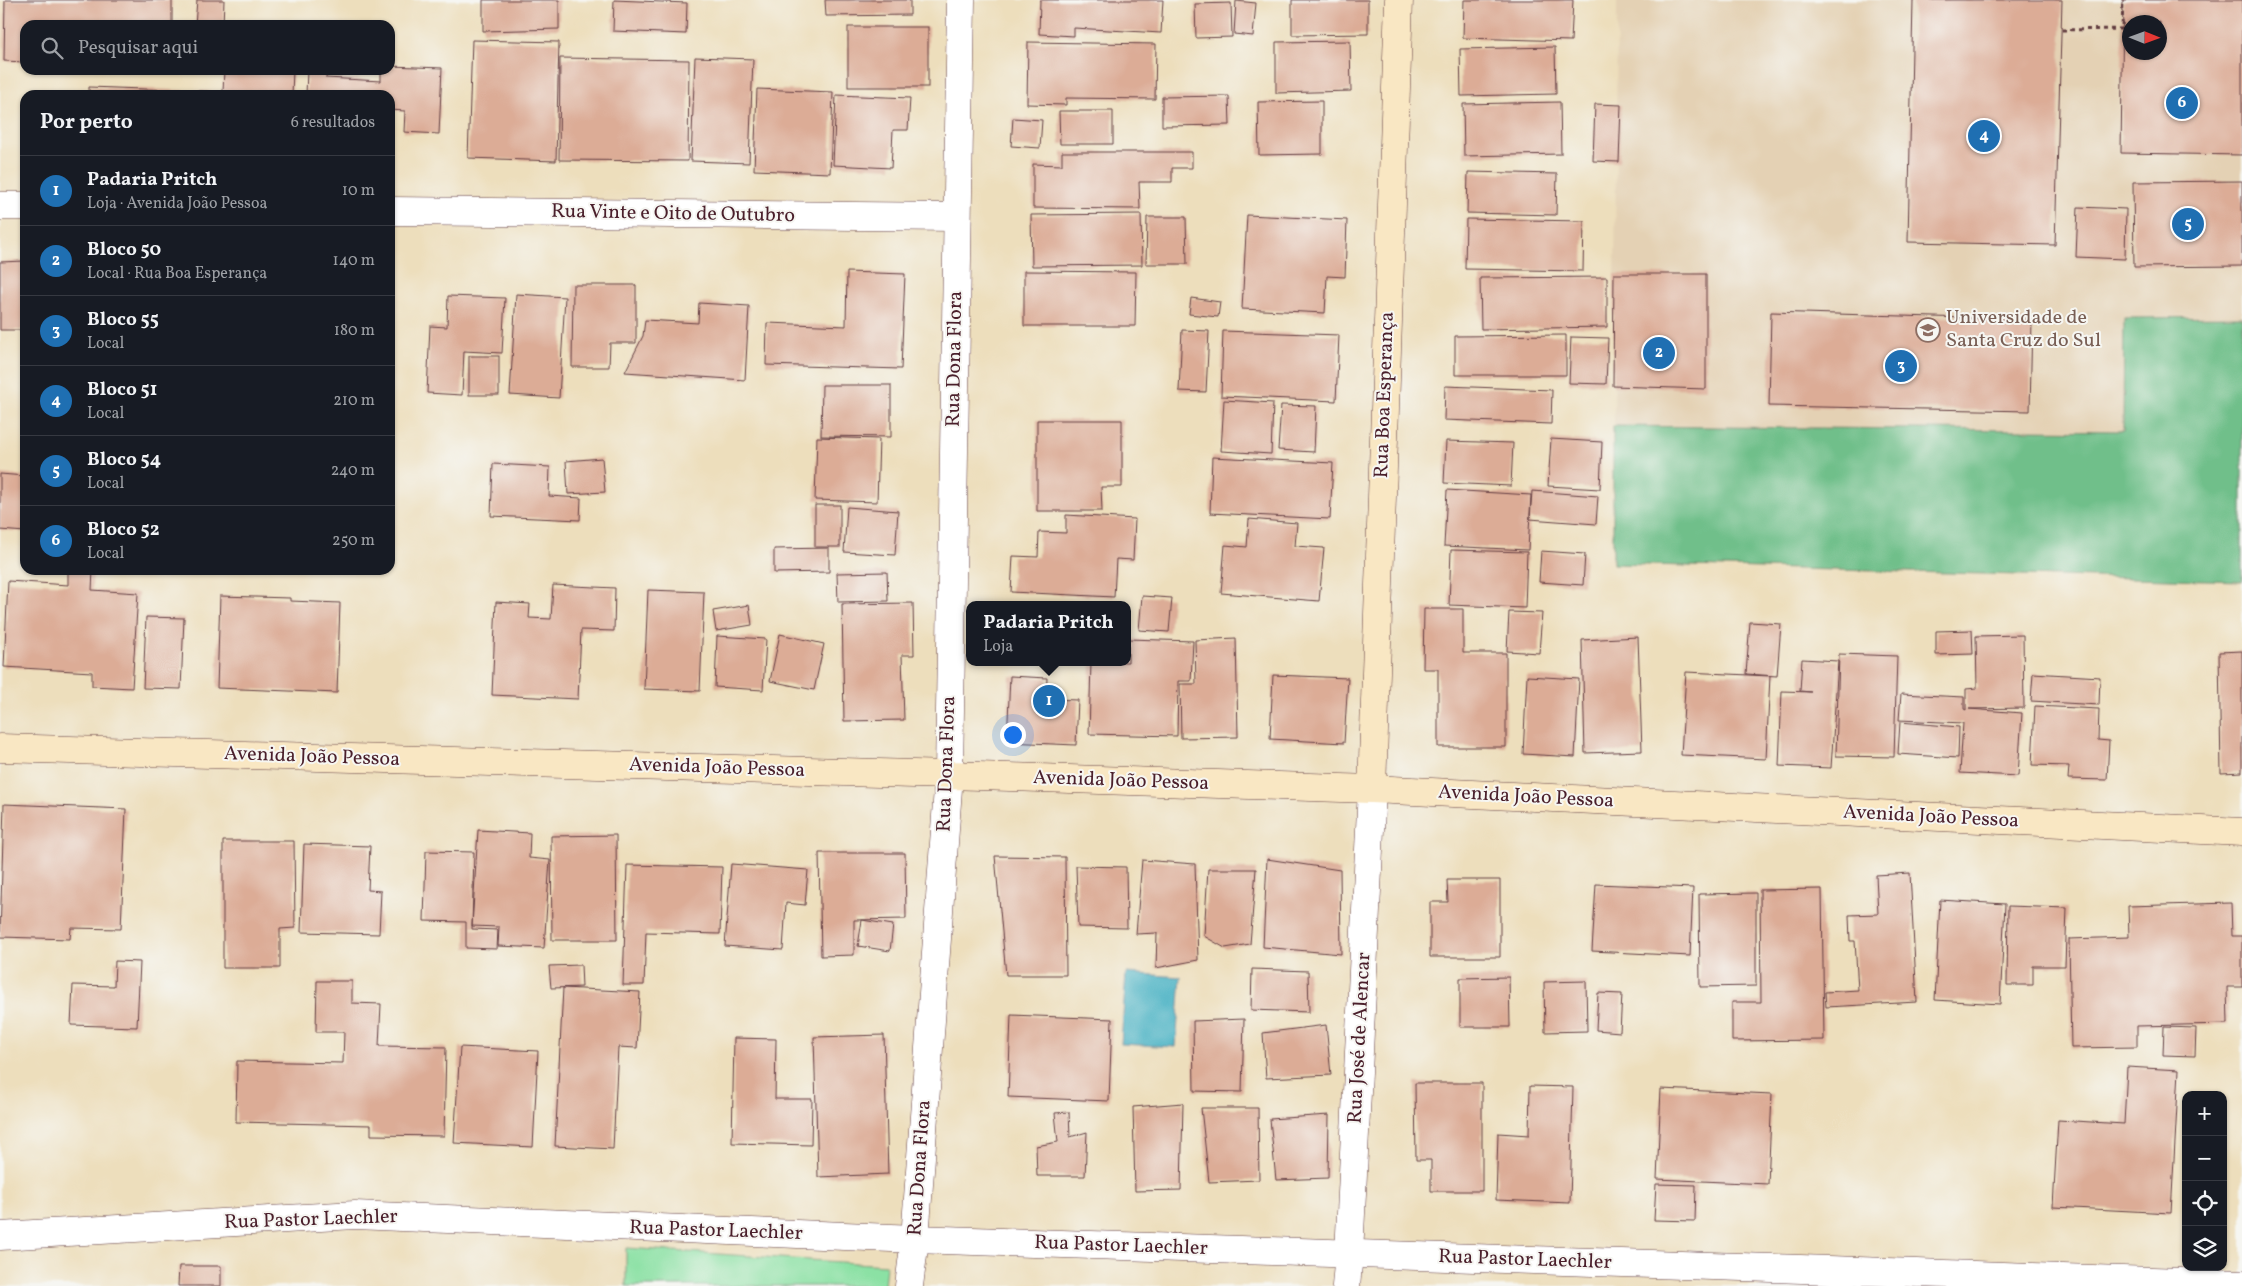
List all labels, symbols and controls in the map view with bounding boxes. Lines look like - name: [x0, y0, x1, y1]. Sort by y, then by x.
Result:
- north arrow: [2122, 15, 2167, 60]
- search box: [20, 20, 395, 75]
- icon: search: [38, 34, 66, 62]
- text: Pesquisar aqui: [78, 35, 198, 61]
- pin: 6: [2166, 84, 2198, 122]
- text: Por perto: [40, 108, 133, 137]
- text: 6 resultados: [291, 112, 375, 134]
- pin: 4: [1968, 117, 2000, 155]
- text: Padaria Pritch: [87, 167, 217, 193]
- text: 1: [53, 180, 59, 202]
- text: 10 m: [342, 180, 375, 202]
- text: Loja · Avenida João Pessoa: [87, 193, 267, 215]
- street label: Rua Vinte e Oito de Outubro: [551, 198, 795, 230]
- pin: 5: [2172, 205, 2204, 243]
- text: Bloco 50: [87, 237, 161, 263]
- text: 2: [52, 250, 60, 272]
- text: 140 m: [333, 250, 375, 272]
- text: Local · Rua Boa Esperança: [87, 263, 267, 285]
- street label: Rua Dona Flora: [940, 291, 970, 427]
- place label: Universidade de Santa Cruz do Sul: [1946, 304, 2101, 355]
- text: Bloco 55: [87, 307, 159, 333]
- street label: Rua Boa Esperança: [1368, 311, 1402, 479]
- school or university icon: Universidade de Santa Cruz do Sul: [1915, 317, 1941, 343]
- text: 3: [52, 320, 60, 342]
- text: 180 m: [334, 320, 375, 342]
- text: Local: [87, 333, 124, 355]
- pin: 2: [1643, 334, 1675, 372]
- pin: 3: [1885, 347, 1917, 385]
- text: Bloco 51: [87, 377, 157, 403]
- text: 4: [51, 390, 61, 412]
- text: 210 m: [333, 390, 375, 412]
- text: Local: [87, 403, 124, 425]
- text: Bloco 54: [87, 447, 161, 473]
- text: 5: [52, 460, 60, 482]
- text: 240 m: [331, 460, 375, 482]
- text: Local: [87, 473, 124, 495]
- text: Bloco 52: [87, 517, 160, 543]
- text: 6: [52, 530, 60, 552]
- text: 250 m: [332, 530, 375, 552]
- text: Local: [87, 543, 124, 565]
- popup: [966, 601, 1131, 666]
- text: Padaria Pritch: [983, 610, 1114, 636]
- text: Loja: [983, 636, 1013, 658]
- pin: 1: [1033, 682, 1065, 720]
- street label: Rua Dona Flora: [931, 695, 963, 833]
- your location: [1000, 722, 1026, 748]
- street label: Avenida João Pessoa: [223, 740, 401, 774]
- street label: Avenida João Pessoa: [628, 751, 806, 785]
- street label: Avenida João Pessoa: [1032, 764, 1210, 798]
- street label: Avenida João Pessoa: [1437, 778, 1615, 816]
- street label: Avenida João Pessoa: [1842, 798, 2020, 836]
- street label: Rua José de Alencar: [1342, 952, 1378, 1124]
- map controls: [2182, 1091, 2227, 1271]
- button: +: [2182, 1091, 2227, 1136]
- street label: Rua Dona Flora: [901, 1099, 939, 1237]
- button: −: [2182, 1136, 2227, 1181]
- button: locate: [2182, 1181, 2227, 1226]
- street label: Rua Pastor Laechler: [224, 1203, 398, 1237]
- street label: Rua Pastor Laechler: [629, 1214, 803, 1248]
- button: layers: [2182, 1226, 2227, 1271]
- street label: Rua Pastor Laechler: [1034, 1229, 1208, 1263]
- street label: Rua Pastor Laechler: [1438, 1243, 1612, 1277]

